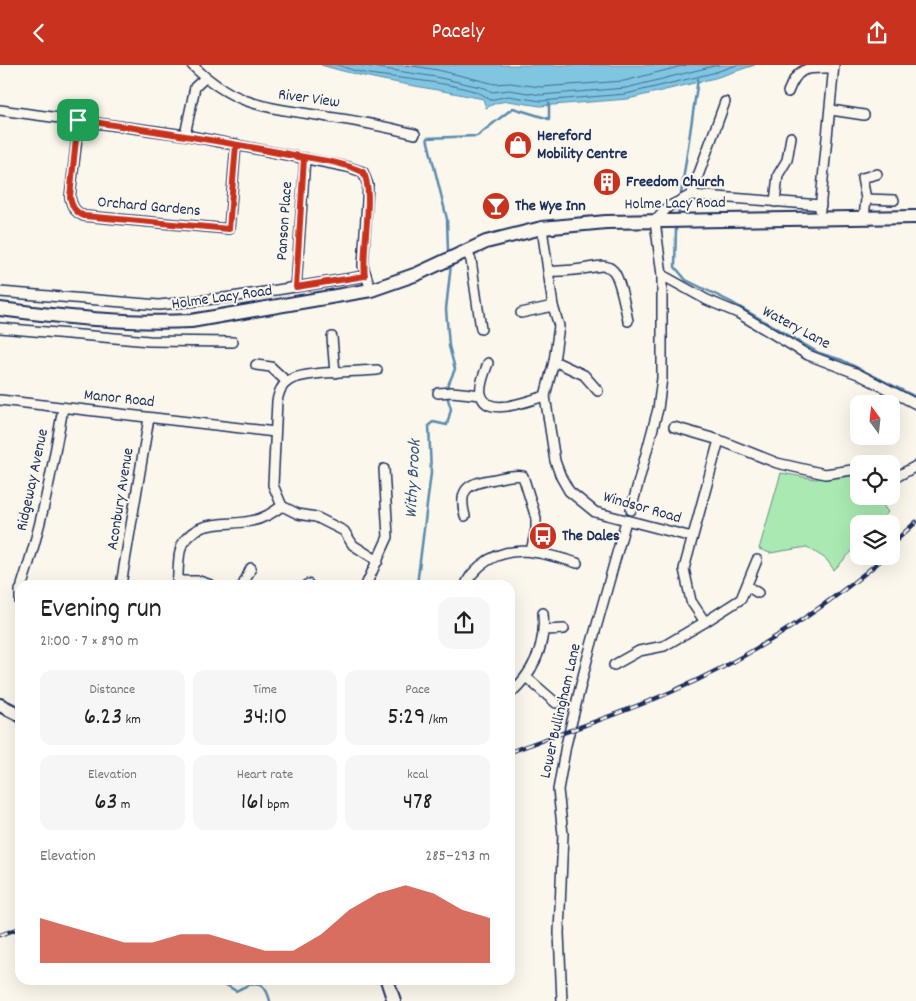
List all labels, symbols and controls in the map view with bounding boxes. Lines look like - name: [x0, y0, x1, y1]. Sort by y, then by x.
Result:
- text: Pacely: [432, 17, 484, 48]
- icon: back: [25, 19, 53, 47]
- icon: share: [863, 19, 891, 47]
- street label: River View: [277, 83, 341, 115]
- pin: [57, 99, 99, 141]
- icon: arrive: [64, 106, 92, 134]
- place label: Hereford Mobility Centre: [537, 125, 627, 166]
- shop icon: Hereford Mobility Centre: [503, 130, 533, 160]
- building icon: Freedom Church: [592, 167, 622, 197]
- place label: Freedom Church: [626, 171, 724, 194]
- street label: Panson Place: [271, 181, 299, 261]
- street label: Orchard Gardens: [96, 191, 202, 223]
- bar icon: The Wye Inn: [481, 191, 511, 221]
- street label: Holme Lacy Road: [624, 192, 726, 216]
- place label: The Wye Inn: [515, 195, 586, 218]
- street label: Holme Lacy Road: [170, 280, 274, 316]
- street label: Watery Lane: [758, 300, 834, 356]
- street label: Manor Road: [83, 384, 155, 414]
- north arrow: [850, 395, 900, 445]
- map controls: [850, 395, 900, 565]
- street label: Ridgeway Avenue: [11, 427, 55, 533]
- water label: Withy Brook: [399, 438, 429, 519]
- street label: Aconbury Avenue: [102, 446, 140, 552]
- button: locate: [850, 455, 900, 505]
- street label: Windsor Road: [600, 486, 684, 530]
- button: layers: [850, 515, 900, 565]
- bus stop icon: The Dales: [528, 521, 558, 551]
- place label: The Dales: [562, 525, 620, 548]
- text: Evening run: [40, 591, 162, 631]
- button: share: [438, 597, 490, 649]
- text: 21:00 · 7 × 890 m: [40, 630, 138, 653]
- street label: Lower Bullingham Lane: [534, 641, 588, 781]
- text: Distance: [89, 680, 135, 700]
- text: Time: [253, 680, 277, 700]
- text: Pace: [405, 680, 430, 700]
- text: 6.23: [84, 700, 122, 736]
- text: 34:10: [243, 700, 287, 736]
- text: 5:29: [387, 700, 425, 736]
- text: km: [122, 710, 141, 730]
- text: /km: [425, 710, 448, 730]
- text: Elevation: [88, 765, 137, 785]
- text: Heart rate: [237, 765, 293, 785]
- text: kcal: [407, 765, 428, 785]
- text: 63: [94, 785, 118, 821]
- text: 161: [241, 785, 264, 821]
- text: 478: [403, 785, 433, 821]
- text: m: [118, 795, 130, 815]
- text: bpm: [264, 795, 289, 815]
- text: Elevation: [40, 845, 96, 868]
- text: 285–293 m: [425, 845, 490, 868]

